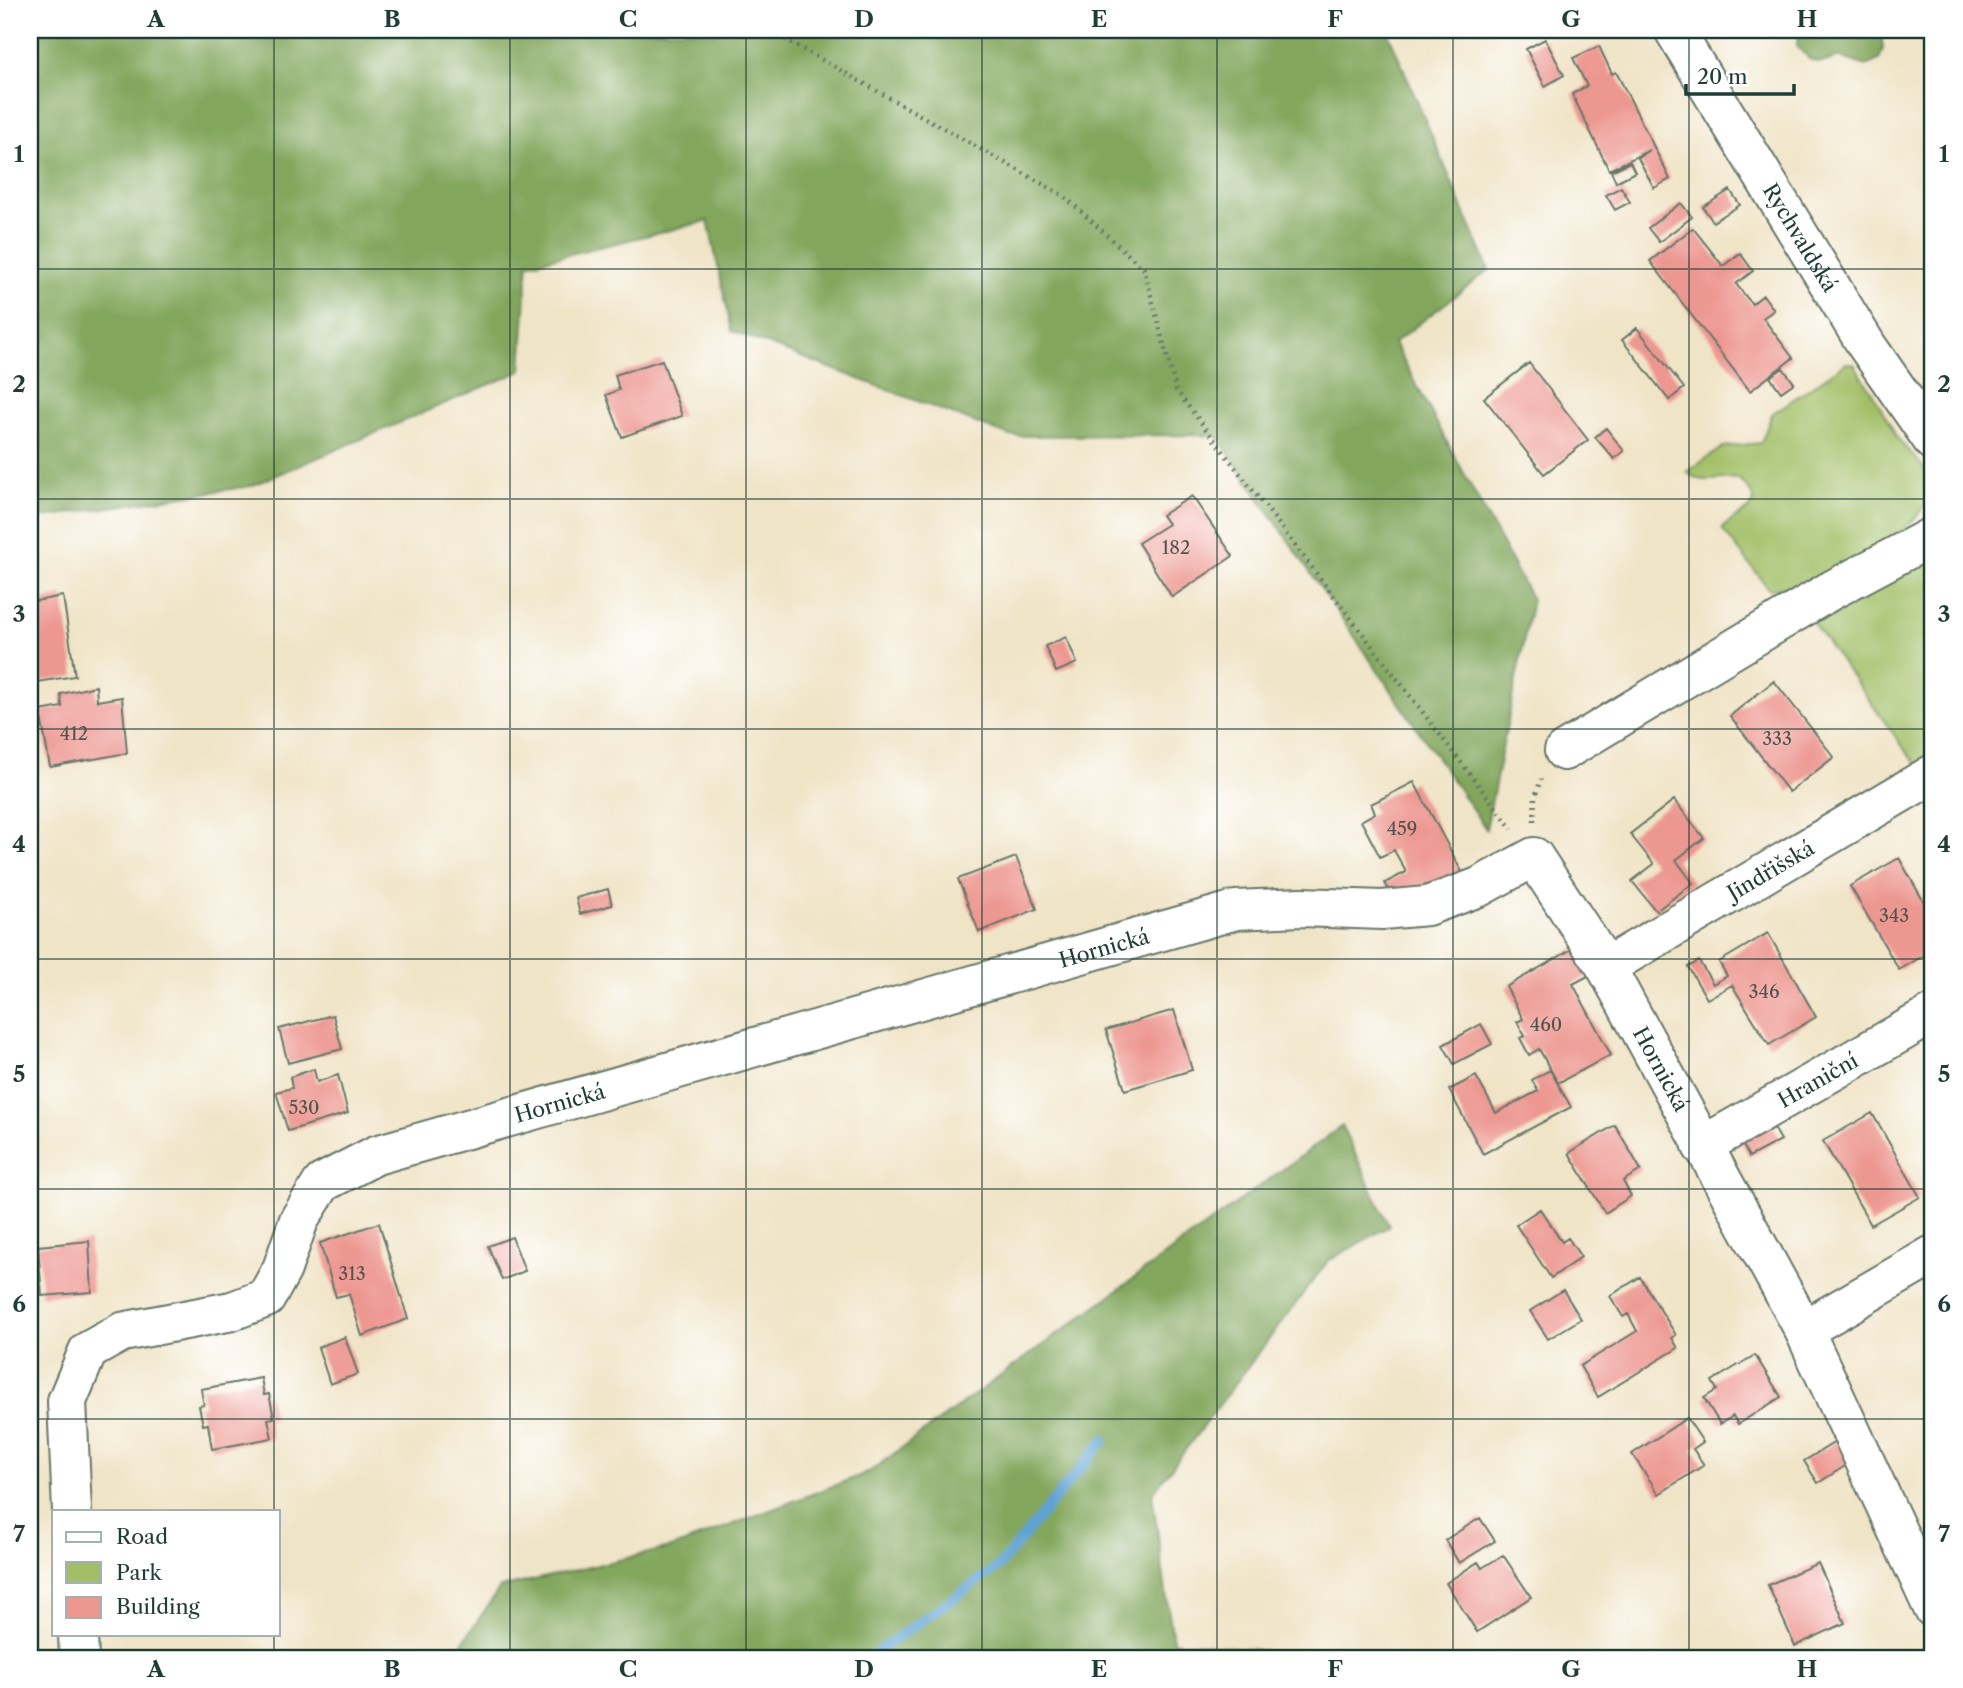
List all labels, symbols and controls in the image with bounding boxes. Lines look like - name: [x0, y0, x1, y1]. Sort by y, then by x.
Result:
- text: A: [146, 5, 166, 33]
- text: B: [383, 5, 401, 33]
- text: C: [619, 5, 637, 33]
- text: D: [854, 5, 874, 33]
- text: E: [1091, 5, 1107, 33]
- text: F: [1327, 5, 1343, 33]
- text: G: [1561, 5, 1581, 33]
- text: H: [1797, 5, 1818, 33]
- scale bar: [1686, 52, 1795, 96]
- text: 20 m: [1697, 64, 1748, 89]
- text: 1: [14, 140, 25, 168]
- text: 1: [1939, 140, 1950, 168]
- street label: Rychvaldská: [1758, 179, 1844, 297]
- text: 2: [12, 370, 26, 398]
- text: 2: [1937, 370, 1951, 398]
- house number: 182: [1162, 537, 1190, 559]
- text: 3: [13, 600, 26, 628]
- text: 3: [1938, 600, 1951, 628]
- house number: 412: [60, 723, 88, 745]
- house number: 333: [1762, 728, 1792, 750]
- house number: 459: [1387, 818, 1417, 840]
- text: 4: [12, 830, 26, 858]
- text: 4: [1937, 830, 1951, 858]
- street label: Jindřišská: [1720, 834, 1819, 907]
- house number: 343: [1879, 905, 1909, 927]
- street label: Hornická: [1056, 923, 1153, 972]
- house number: 346: [1749, 981, 1779, 1003]
- house number: 460: [1530, 1014, 1562, 1036]
- street label: Hornická: [1628, 1022, 1695, 1116]
- street label: Hraniční: [1773, 1047, 1862, 1113]
- text: 5: [13, 1060, 25, 1088]
- text: 5: [1938, 1060, 1950, 1088]
- street label: Hornická: [512, 1078, 608, 1127]
- house number: 530: [288, 1097, 320, 1119]
- house number: 313: [338, 1263, 366, 1285]
- text: 6: [12, 1290, 26, 1318]
- text: 6: [1937, 1290, 1951, 1318]
- legend: [52, 1510, 280, 1636]
- text: 7: [13, 1520, 25, 1548]
- text: 7: [1938, 1520, 1950, 1548]
- text: Road: [116, 1524, 168, 1549]
- text: Park: [116, 1560, 162, 1585]
- text: Building: [116, 1594, 201, 1619]
- text: A: [146, 1655, 166, 1683]
- text: B: [383, 1655, 401, 1683]
- text: C: [619, 1655, 637, 1683]
- text: D: [854, 1655, 874, 1683]
- text: E: [1091, 1655, 1107, 1683]
- text: F: [1327, 1655, 1343, 1683]
- text: G: [1561, 1655, 1581, 1683]
- text: H: [1797, 1655, 1818, 1683]

